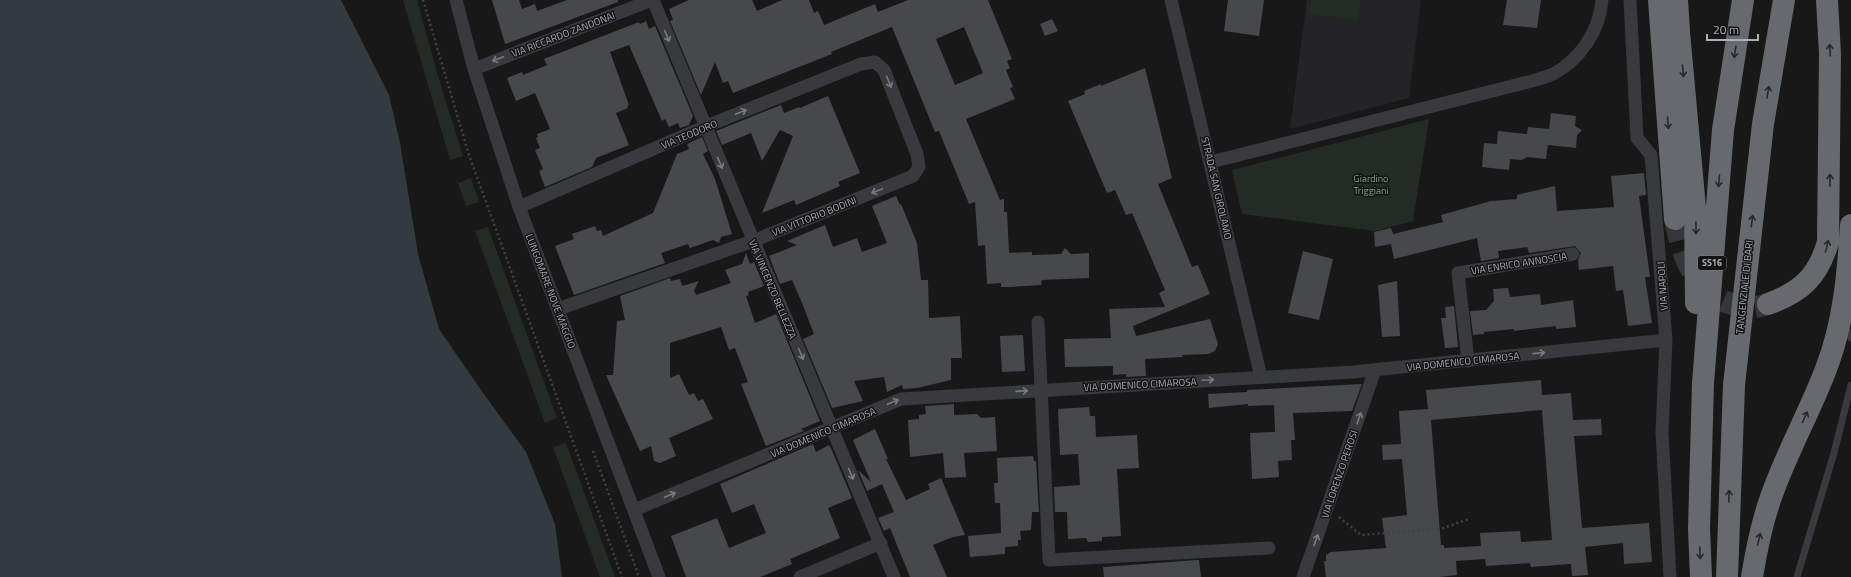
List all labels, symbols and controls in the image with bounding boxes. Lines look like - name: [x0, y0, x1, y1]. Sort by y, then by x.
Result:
- street label: VIA RICCARDO ZANDONAI: [509, 8, 617, 61]
- scale bar: [1707, 16, 1758, 42]
- text: 20 m: [1713, 20, 1739, 39]
- one-way arrow: [664, 30, 672, 42]
- one-way arrow: [1826, 44, 1834, 57]
- one-way arrow: [1731, 45, 1739, 58]
- one-way arrow: [492, 56, 504, 64]
- one-way arrow: [1679, 64, 1686, 77]
- one-way arrow: [885, 75, 893, 87]
- one-way arrow: [1764, 86, 1772, 99]
- one-way arrow: [734, 108, 746, 116]
- street label: VIA TEODORO: [659, 116, 720, 153]
- one-way arrow: [1664, 116, 1671, 129]
- street label: STRADA SAN GIROLAMO: [1197, 135, 1236, 241]
- one-way arrow: [716, 156, 724, 168]
- park label: Giardino Triggiani: [1353, 171, 1389, 198]
- one-way arrow: [1715, 174, 1722, 187]
- one-way arrow: [1826, 174, 1834, 187]
- one-way arrow: [871, 187, 883, 195]
- street label: VIA VITTORIO BODINI: [770, 193, 859, 240]
- one-way arrow: [1748, 214, 1756, 227]
- one-way arrow: [1692, 221, 1699, 234]
- street label: LUNGOMARE NOVE MAGGIO: [522, 232, 579, 351]
- street label: VIA VINCENZO BELLEZZA: [745, 237, 800, 341]
- street label: TANGENZIALE DI BARI: [1732, 240, 1757, 335]
- one-way arrow: [1823, 240, 1831, 253]
- street label: VIA ENRICO ANNOSCIA: [1470, 249, 1568, 278]
- road number: SS16: [1698, 256, 1726, 270]
- street label: VIA NAPOLI: [1653, 261, 1672, 311]
- one-way arrow: [798, 347, 805, 359]
- street label: VIA DOMENICO CIMAROSA: [1406, 348, 1520, 375]
- one-way arrow: [1532, 349, 1545, 357]
- street label: VIA DOMENICO CIMAROSA: [1083, 374, 1197, 395]
- one-way arrow: [1201, 376, 1214, 384]
- one-way arrow: [1015, 387, 1028, 394]
- one-way arrow: [887, 398, 899, 405]
- street label: VIA DOMENICO CIMAROSA: [768, 403, 878, 461]
- one-way arrow: [1355, 412, 1363, 424]
- one-way arrow: [1802, 412, 1809, 424]
- street label: VIA LORENZO PEROSI: [1317, 428, 1362, 520]
- one-way arrow: [848, 467, 856, 479]
- one-way arrow: [1726, 490, 1733, 503]
- one-way arrow: [664, 491, 676, 499]
- one-way arrow: [1755, 532, 1763, 545]
- one-way arrow: [1313, 535, 1321, 547]
- one-way arrow: [1696, 546, 1703, 559]

